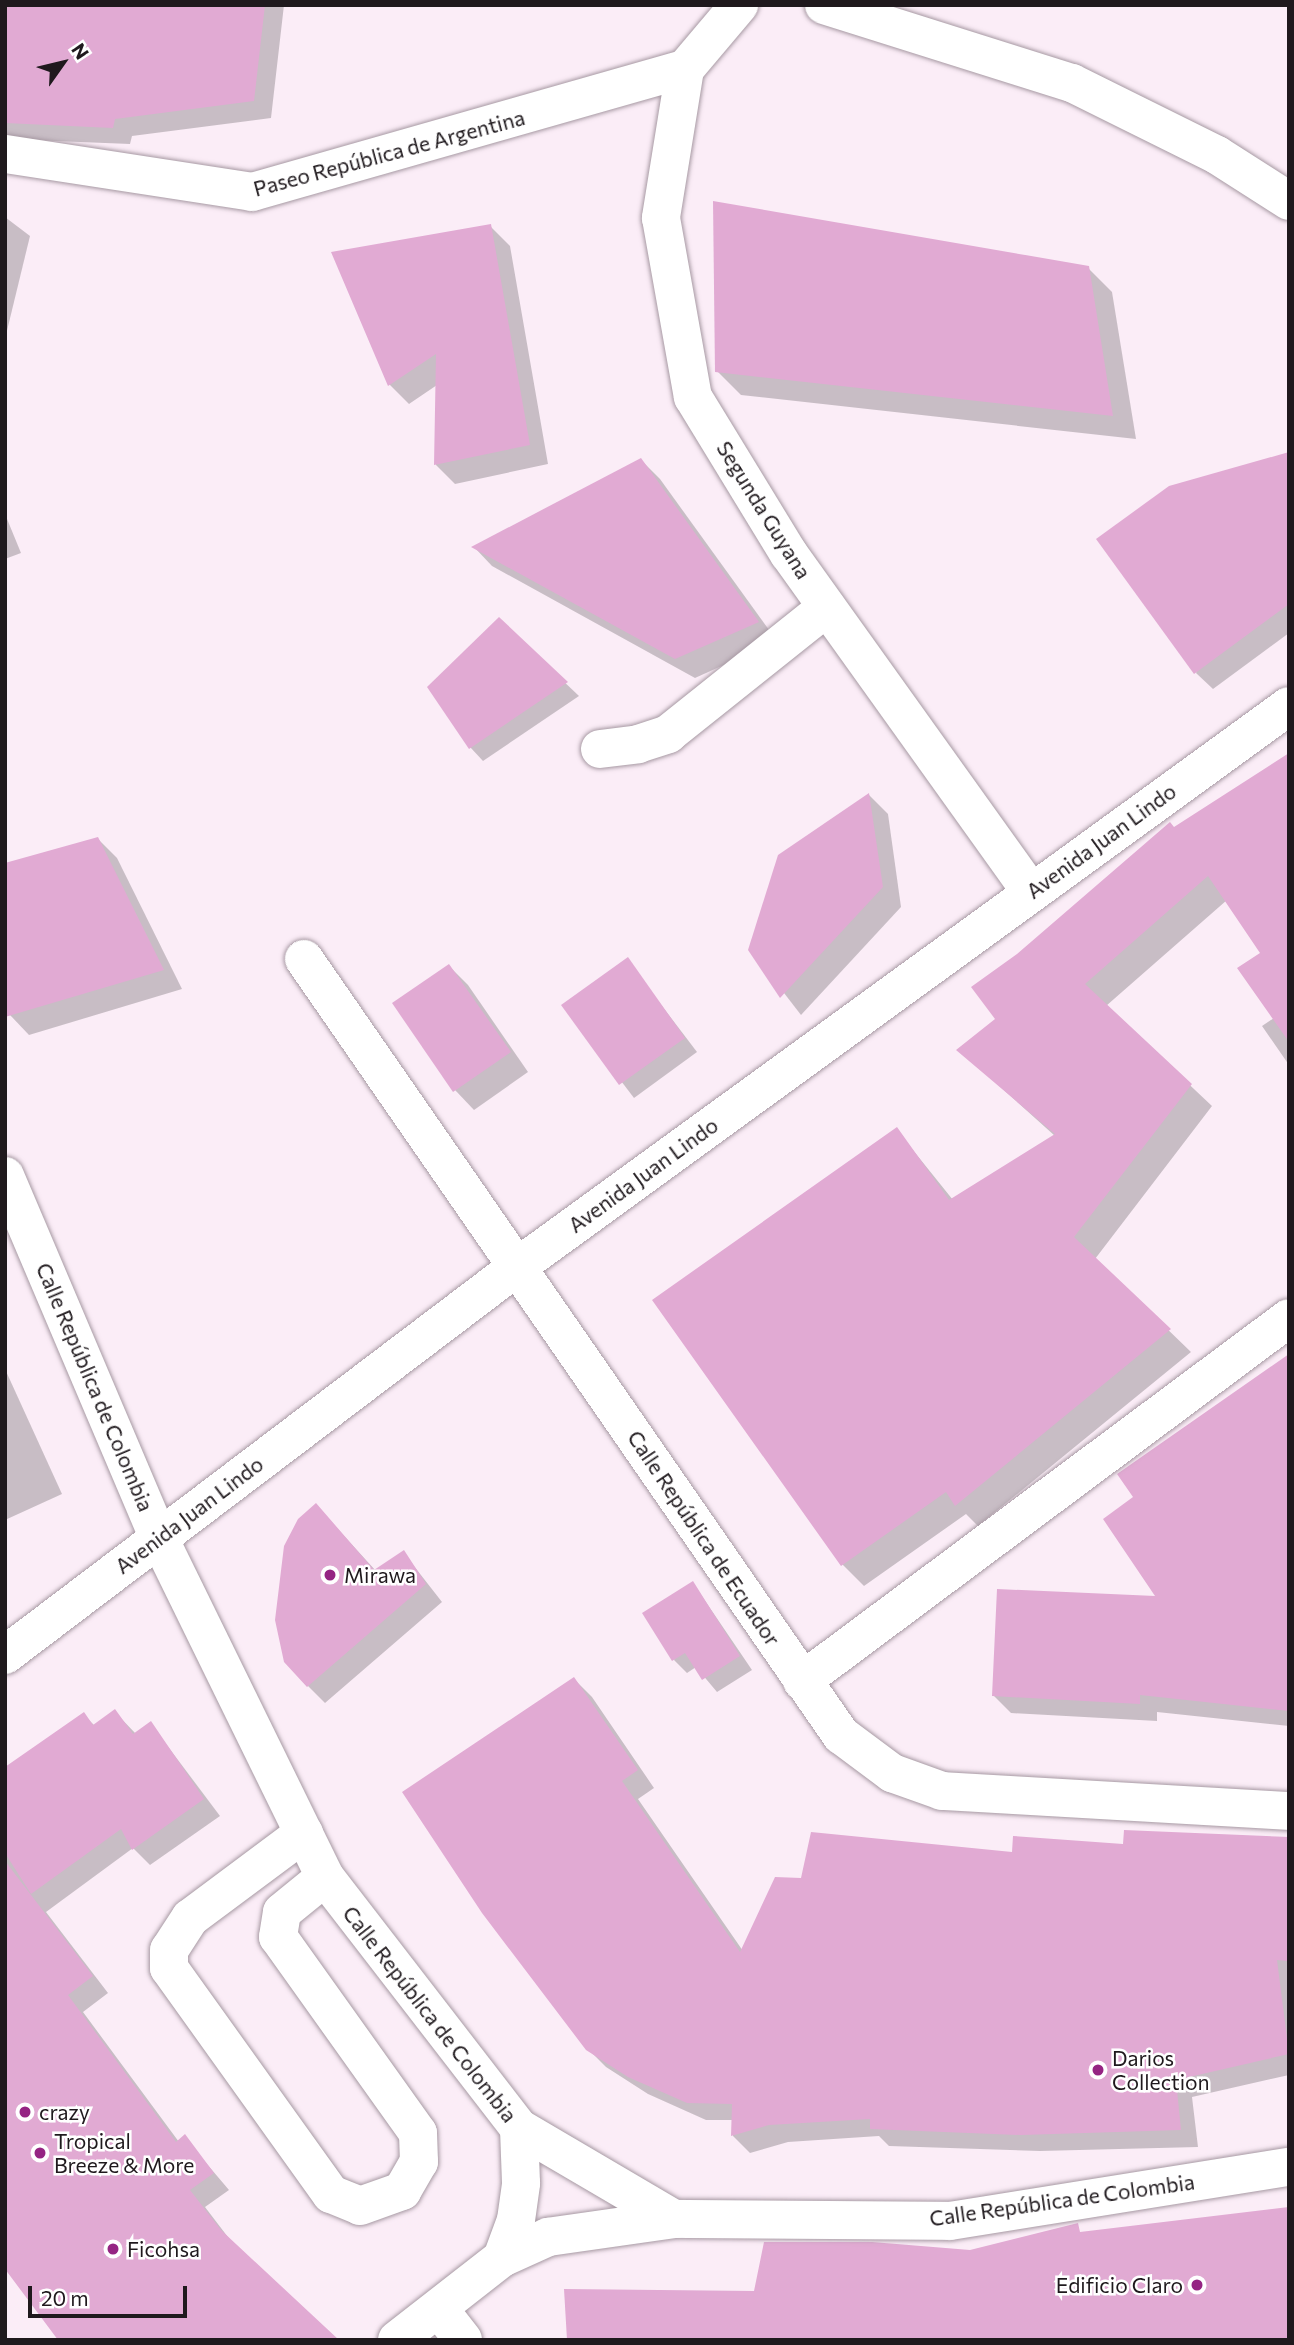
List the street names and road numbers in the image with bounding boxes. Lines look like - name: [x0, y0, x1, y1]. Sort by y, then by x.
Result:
- street label: Paseo República de Argentina: [251, 105, 527, 201]
- street label: Segunda Guyana: [712, 437, 816, 583]
- street label: Avenida Juan Lindo: [1021, 778, 1181, 904]
- street label: Avenida Juan Lindo: [563, 1112, 723, 1238]
- street label: Calle República de Colombia: [31, 1259, 159, 1515]
- street label: Calle República de Ecuador: [622, 1426, 786, 1650]
- street label: Avenida Juan Lindo: [110, 1451, 268, 1579]
- street label: Calle República de Colombia: [338, 1901, 522, 2127]
- street label: Calle República de Colombia: [928, 2169, 1196, 2231]

